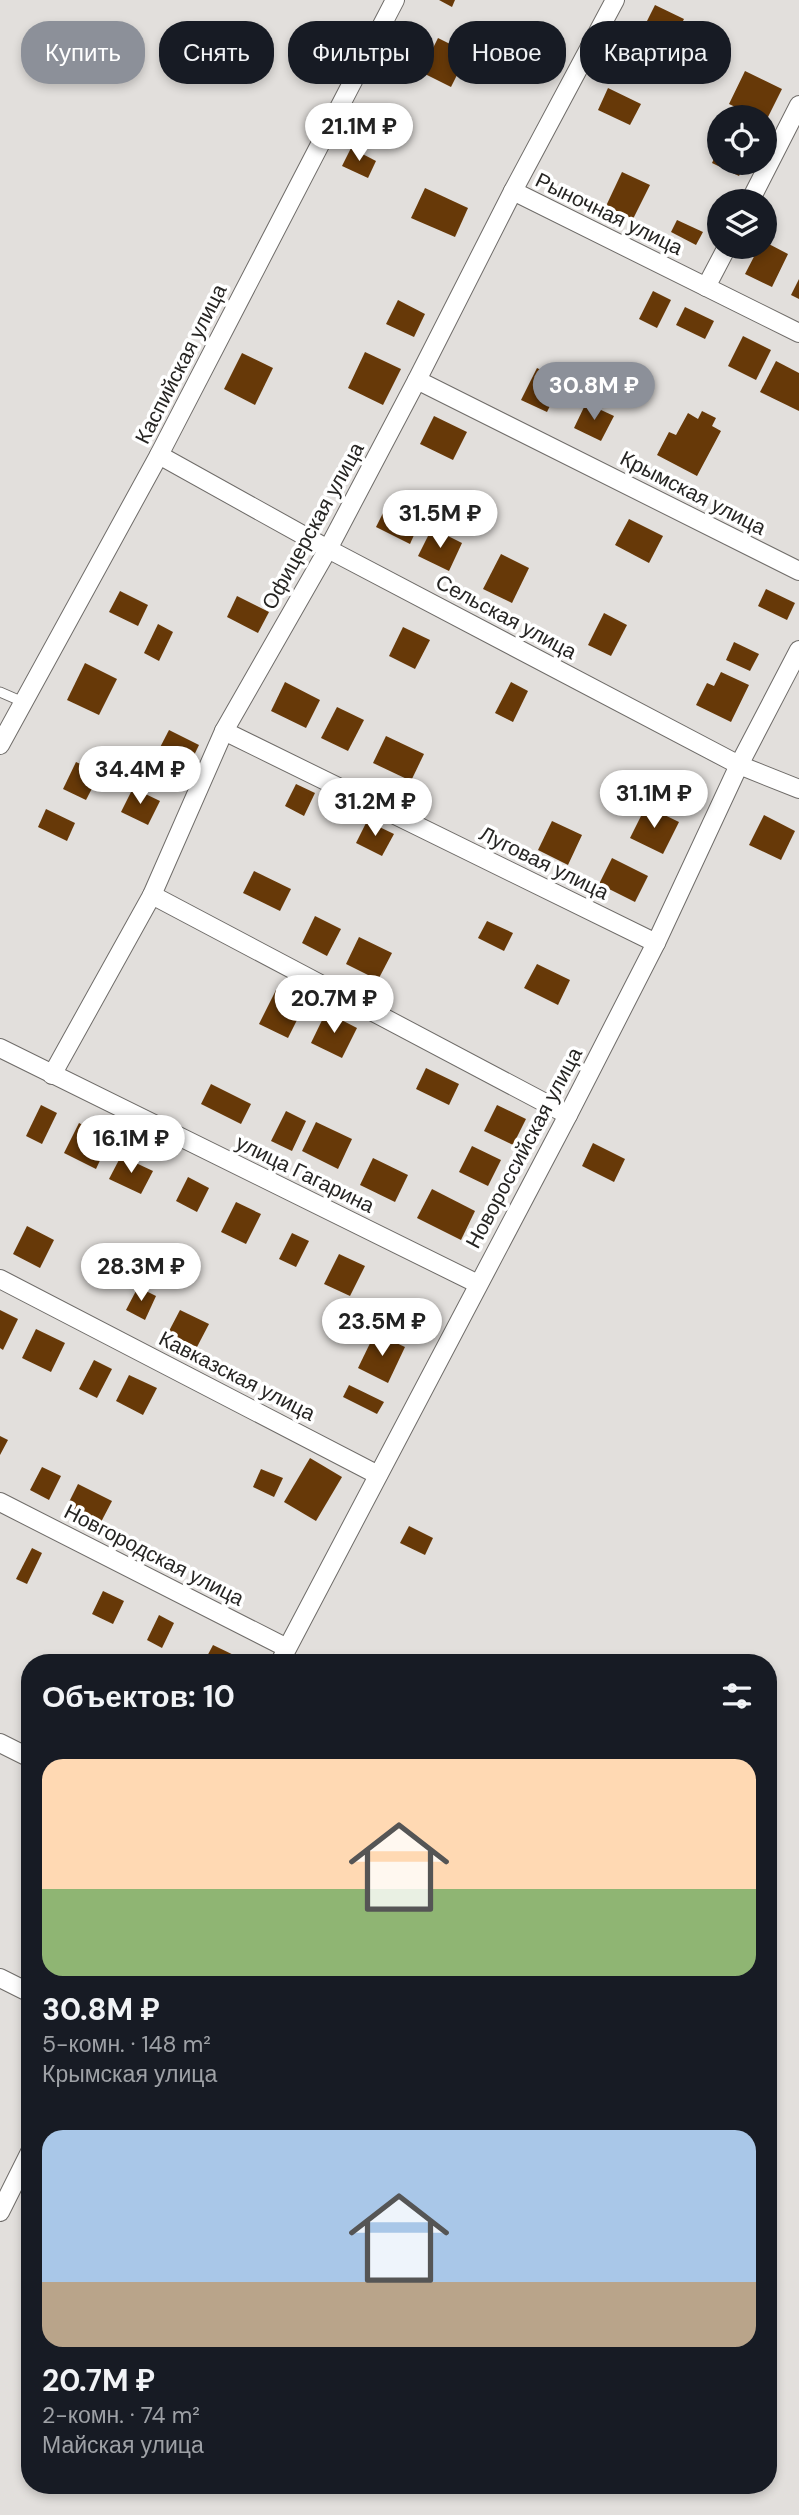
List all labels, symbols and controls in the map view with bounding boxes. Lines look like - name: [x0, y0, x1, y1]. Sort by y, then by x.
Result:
- chip: Купить: [21, 21, 145, 84]
- chip: Снять: [159, 21, 274, 84]
- chip: Фильтры: [288, 21, 434, 84]
- chip: Новое: [448, 21, 566, 84]
- chip: Квартира: [580, 21, 731, 84]
- pin: 21.1M ₽: [294, 104, 424, 163]
- map controls: [707, 105, 777, 259]
- button: locate: [707, 105, 777, 175]
- text: 21.1M ₽: [321, 111, 397, 141]
- street label: Рыночная улица: [531, 166, 688, 262]
- button: layers: [707, 189, 777, 259]
- street label: Каспийская улица: [129, 279, 234, 449]
- pin: 30.8M ₽: [529, 362, 659, 422]
- text: 30.8M ₽: [549, 370, 639, 400]
- street label: Офицерская улица: [255, 437, 371, 615]
- street label: Крымская улица: [615, 444, 771, 542]
- pin: 31.5M ₽: [375, 490, 505, 550]
- text: 31.5M ₽: [398, 498, 482, 528]
- street label: Сельская улица: [431, 568, 582, 666]
- pin: 34.4M ₽: [75, 746, 205, 806]
- text: 34.4M ₽: [95, 754, 185, 784]
- pin: 31.1M ₽: [589, 770, 719, 830]
- pin: 31.2M ₽: [310, 778, 440, 838]
- text: 31.1M ₽: [616, 778, 692, 808]
- text: 31.2M ₽: [334, 786, 416, 816]
- street label: Луговая улица: [475, 820, 614, 907]
- pin: 20.7M ₽: [269, 976, 399, 1035]
- text: 20.7M ₽: [291, 983, 377, 1013]
- street label: Новороссийская улица: [459, 1042, 589, 1253]
- pin: 16.1M ₽: [66, 1116, 196, 1175]
- text: 16.1M ₽: [93, 1123, 169, 1153]
- street label: улица Гагарина: [231, 1128, 379, 1220]
- pin: 28.3M ₽: [76, 1244, 206, 1303]
- text: 28.3M ₽: [97, 1251, 185, 1281]
- pin: 23.5M ₽: [317, 1298, 447, 1358]
- text: 23.5M ₽: [338, 1306, 426, 1336]
- street label: Кавказская улица: [154, 1324, 320, 1428]
- street label: Новгородская улица: [59, 1497, 249, 1613]
- text: Объектов: 10: [42, 1677, 235, 1716]
- icon: filters: [718, 1677, 756, 1715]
- icon: home: [336, 1804, 462, 1930]
- text: 30.8M ₽: [42, 1990, 160, 2029]
- text: 5-комн. · 148 m²: [42, 2029, 211, 2059]
- text: Крымская улица: [42, 2059, 217, 2089]
- icon: home: [336, 2175, 462, 2301]
- text: 20.7M ₽: [42, 2361, 155, 2400]
- text: 2-комн. · 74 m²: [42, 2400, 200, 2430]
- text: Майская улица: [42, 2430, 204, 2460]

